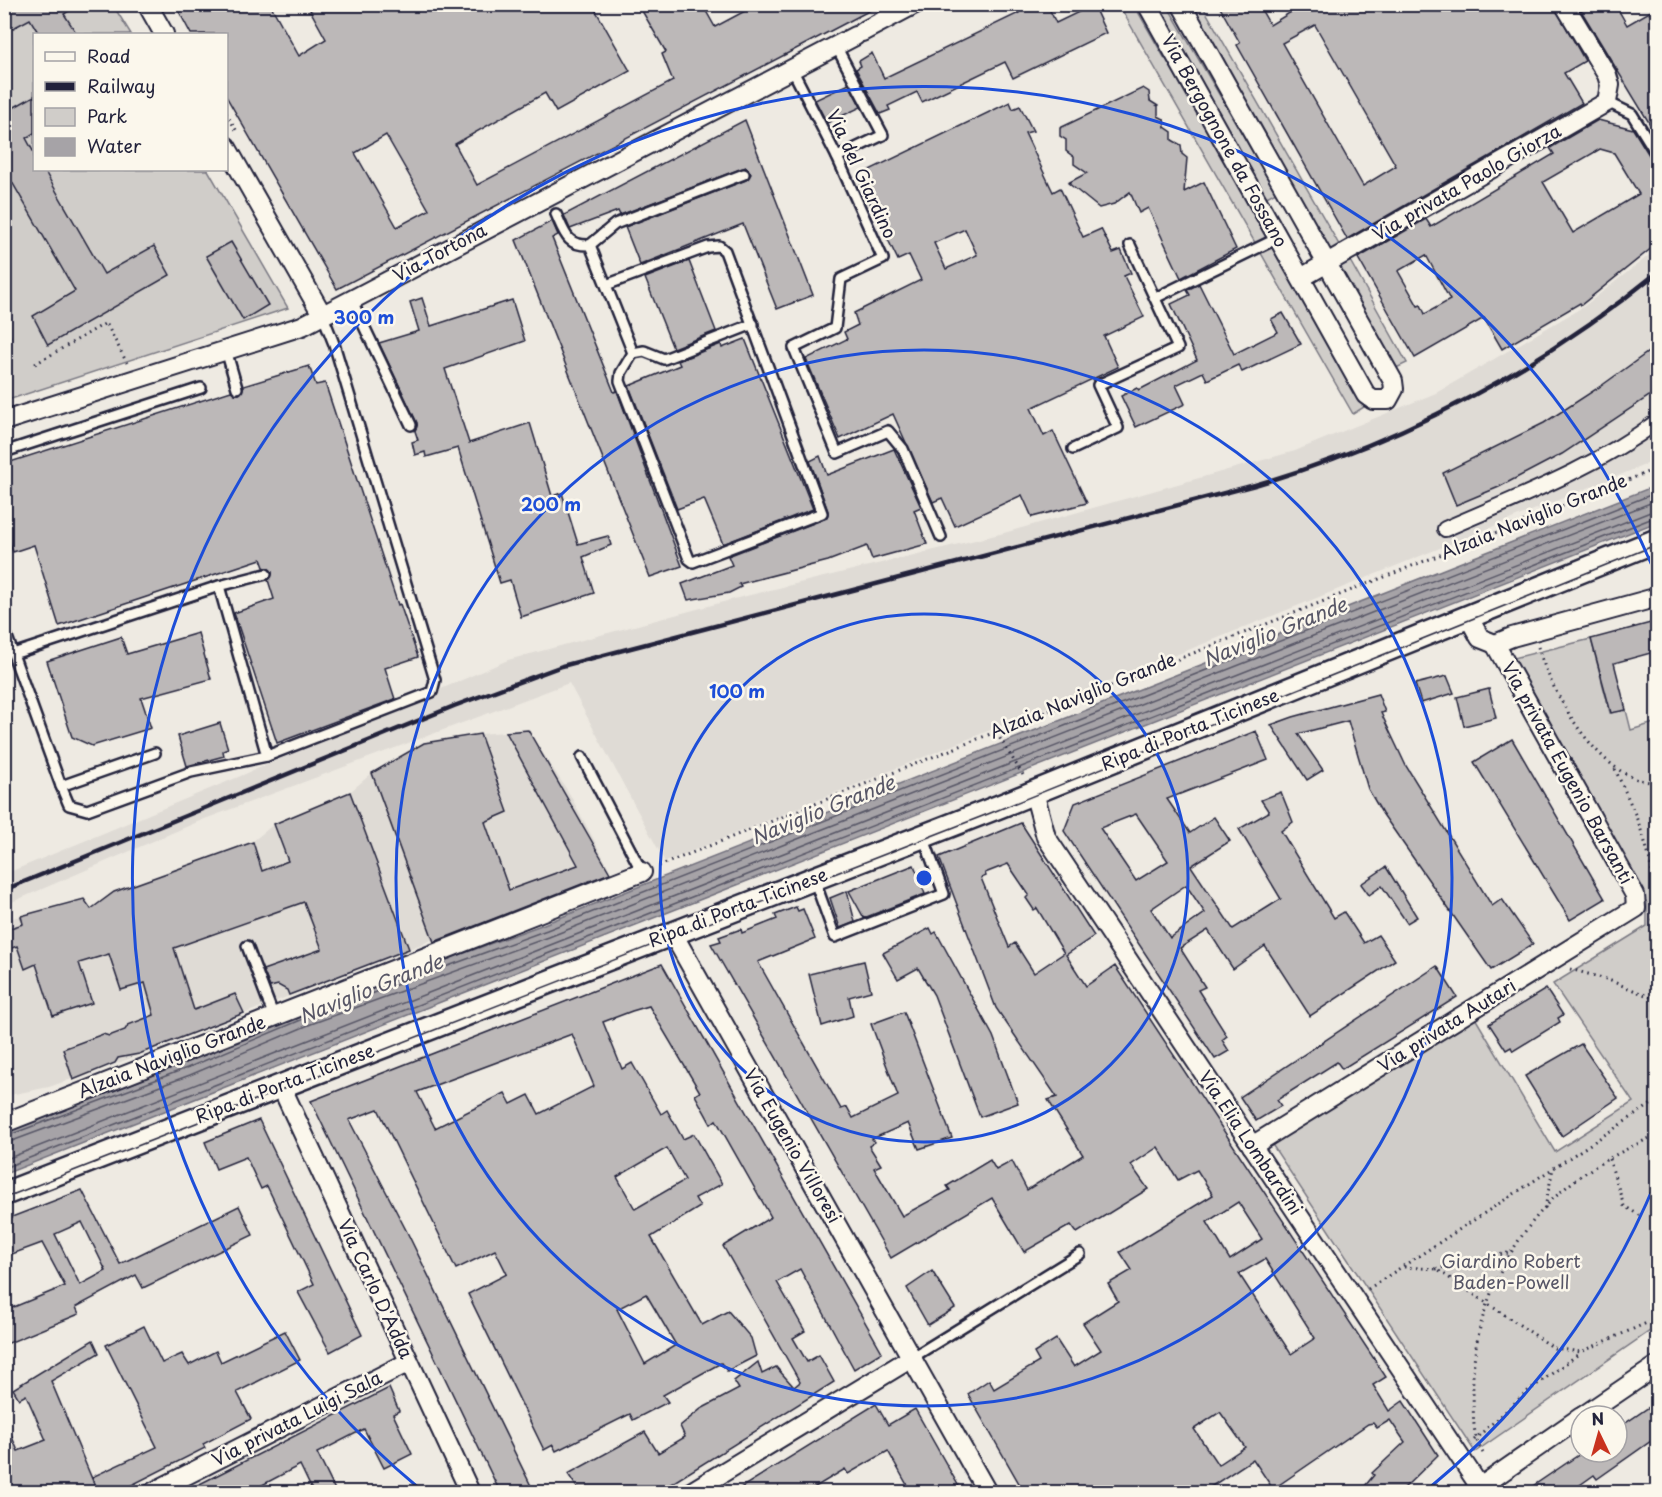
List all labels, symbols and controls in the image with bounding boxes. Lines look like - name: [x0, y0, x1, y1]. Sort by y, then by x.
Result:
- street label: Via Bergognone da Fossano: [1155, 29, 1295, 252]
- legend: [33, 33, 228, 171]
- text: Road: [87, 42, 131, 69]
- text: Railway: [87, 72, 155, 99]
- text: Park: [87, 102, 127, 129]
- street label: Via del Giardino: [821, 104, 904, 242]
- street label: Via privata Paolo Giorza: [1367, 116, 1566, 247]
- text: Water: [87, 132, 142, 159]
- street label: Via Tortona: [388, 215, 492, 288]
- text: 300 m: [334, 303, 394, 330]
- street label: Alzaia Naviglio Grande: [1436, 466, 1631, 565]
- text: 200 m: [521, 490, 581, 517]
- water label: Naviglio Grande: [1198, 588, 1352, 674]
- street label: Alzaia Naviglio Grande: [985, 645, 1180, 744]
- street label: Via privata Eugenio Barsanti: [1496, 656, 1641, 889]
- text: 100 m: [709, 677, 765, 704]
- street label: Ripa di Porta Ticinese: [1096, 680, 1283, 777]
- water label: Naviglio Grande: [746, 766, 900, 852]
- street label: Ripa di Porta Ticinese: [644, 860, 831, 953]
- centre of rings: [914, 868, 934, 888]
- water label: Naviglio Grande: [294, 945, 448, 1031]
- street label: Via privata Autari: [1372, 971, 1521, 1078]
- street label: Alzaia Naviglio Grande: [74, 1007, 269, 1104]
- street label: Ripa di Porta Ticinese: [191, 1036, 378, 1129]
- street label: Via Eugenio Villoresi: [738, 1063, 849, 1228]
- street label: Via Elia Lombardini: [1193, 1064, 1310, 1220]
- street label: Via Carlo D'Adda: [332, 1214, 421, 1363]
- park label: Giardino Robert Baden-Powell: [1441, 1247, 1581, 1295]
- street label: Via privata Luigi Sala: [207, 1363, 387, 1472]
- north arrow: [1569, 1404, 1629, 1464]
- text: N: [1590, 1406, 1605, 1431]

